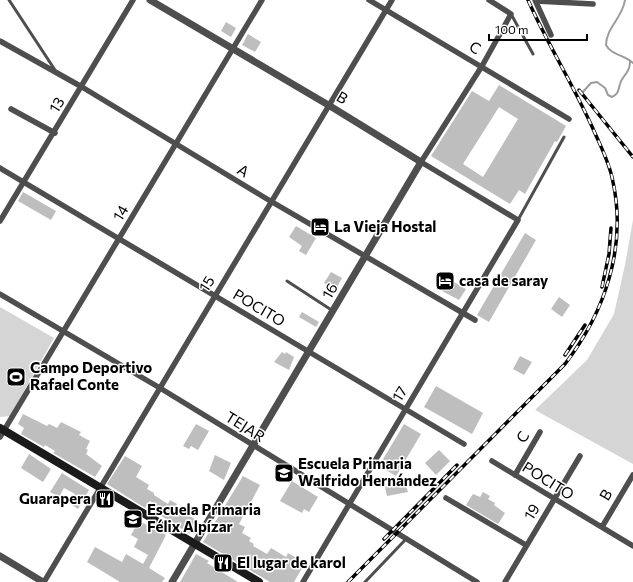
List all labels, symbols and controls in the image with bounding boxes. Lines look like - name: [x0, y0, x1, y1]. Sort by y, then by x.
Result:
- scale bar: [489, 16, 587, 42]
- text: 100 m: [495, 22, 529, 36]
- street label: C: [467, 37, 484, 57]
- street label: B: [334, 87, 352, 108]
- street label: 13: [45, 93, 68, 116]
- street label: A: [234, 160, 253, 181]
- street label: 14: [108, 201, 132, 224]
- hotel icon: La Vieja Hostal: [309, 216, 331, 238]
- place label: La Vieja Hostal: [334, 217, 436, 235]
- hotel icon: casa de saray: [434, 270, 456, 292]
- place label: casa de saray: [459, 271, 549, 289]
- street label: 15: [195, 272, 218, 295]
- street label: 16: [317, 279, 341, 302]
- street label: POCITO: [230, 285, 289, 330]
- place label: Campo Deportivo Rafael Conte: [30, 358, 152, 393]
- sports icon: Campo Deportivo Rafael Conte: [5, 366, 27, 388]
- street label: 17: [388, 383, 411, 404]
- street label: TEJAR: [222, 407, 269, 445]
- street label: C: [512, 428, 532, 445]
- place label: Escuela Primaria Walfrido Hernández: [298, 454, 437, 489]
- street label: POCITO: [519, 457, 578, 503]
- school or university icon: Escuela Primaria Walfrido Hernández: [273, 462, 295, 484]
- street label: B: [595, 486, 616, 503]
- restaurant icon: Guarapera: [94, 488, 116, 510]
- place label: Guarapera: [19, 489, 91, 507]
- place label: Escuela Primaria Félix Alpízar: [147, 500, 261, 535]
- street label: 19: [519, 500, 543, 523]
- school or university icon: Escuela Primaria Félix Alpízar: [122, 508, 144, 530]
- restaurant icon: El lugar de karol: [212, 552, 234, 574]
- place label: El lugar de karol: [237, 553, 346, 571]

